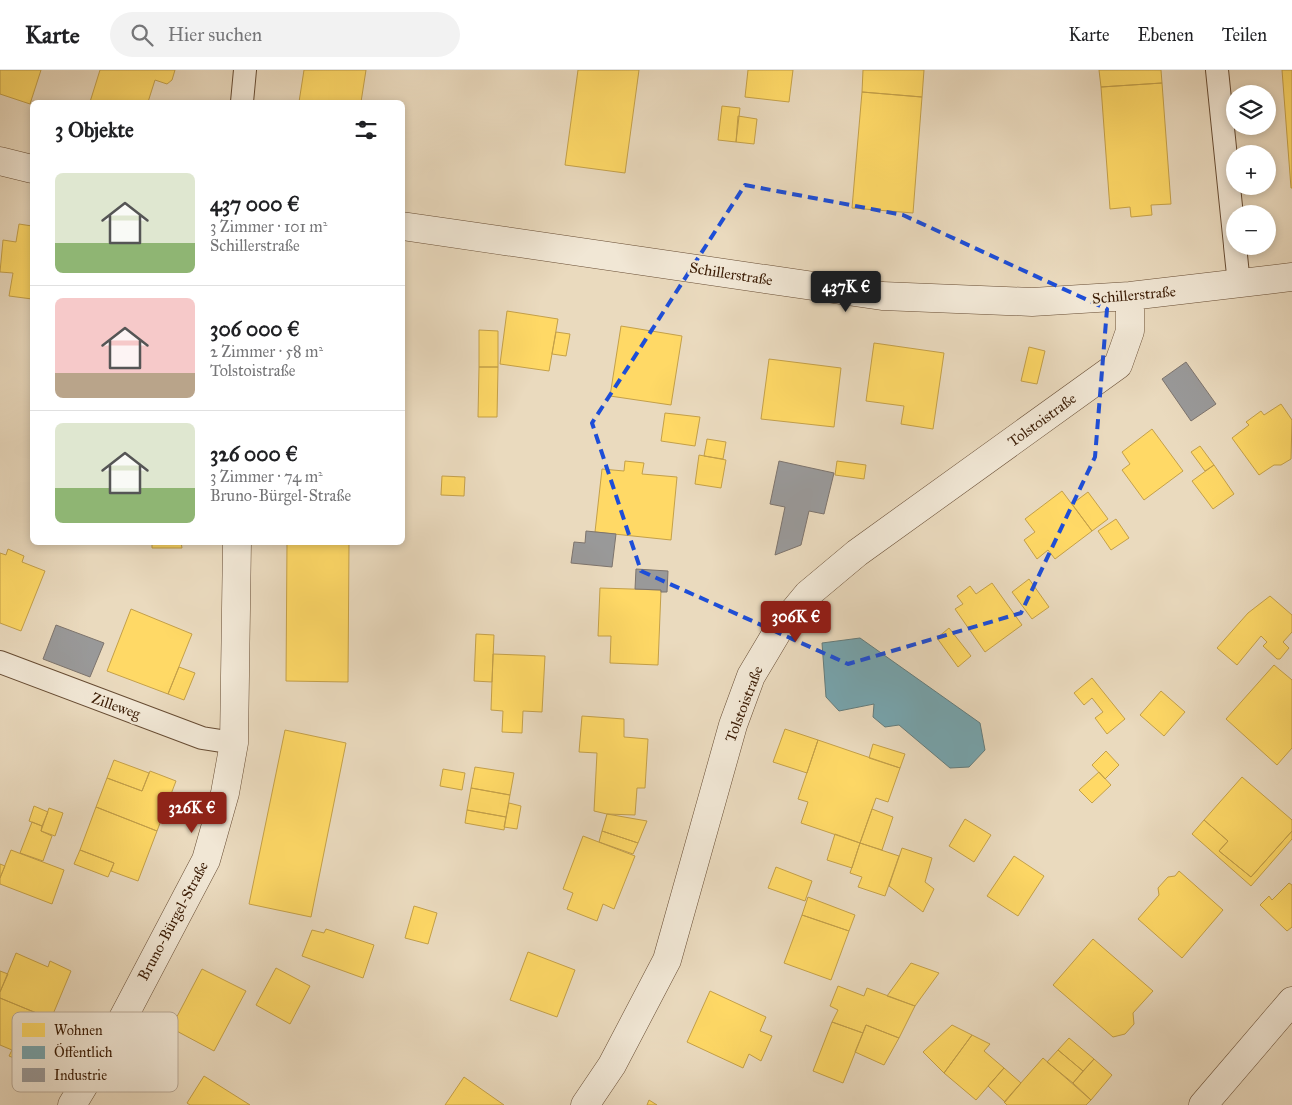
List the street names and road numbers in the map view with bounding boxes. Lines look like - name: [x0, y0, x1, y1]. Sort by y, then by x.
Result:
- street label: Schillerstraße: [688, 259, 774, 289]
- street label: Schillerstraße: [1091, 282, 1177, 308]
- street label: Tolstoistraße: [1004, 389, 1080, 451]
- street label: Tolstoistraße: [721, 663, 767, 745]
- street label: Zilleweg: [89, 689, 144, 723]
- street label: Bruno-Bürgel-Straße: [134, 858, 212, 984]

